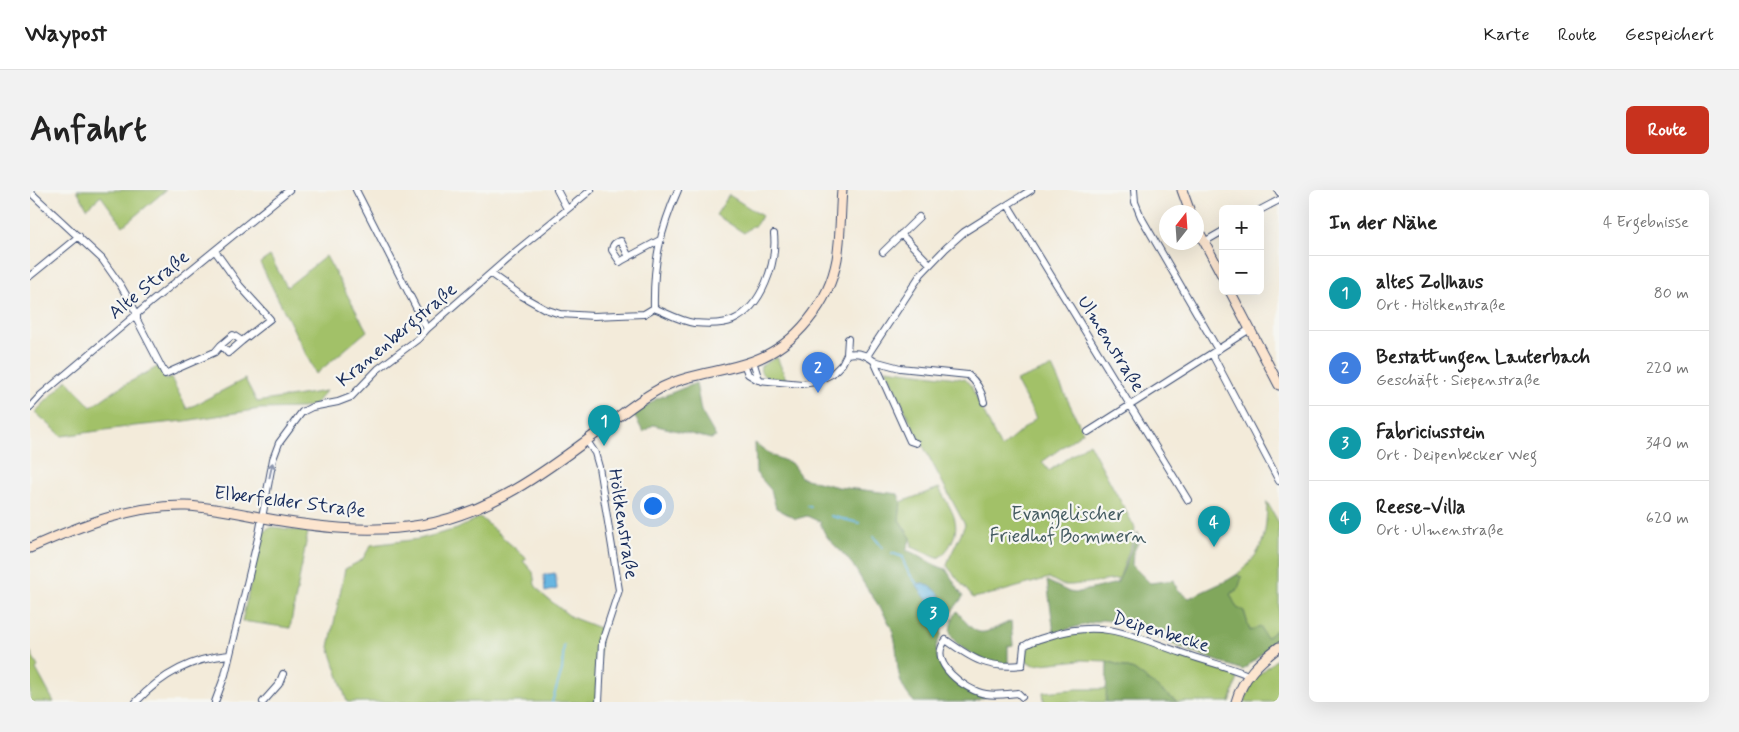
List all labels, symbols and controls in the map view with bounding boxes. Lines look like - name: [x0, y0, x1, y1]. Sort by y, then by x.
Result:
- text: Waypost: [25, 19, 107, 50]
- text: Karte: [1484, 23, 1530, 47]
- text: Route: [1558, 23, 1597, 47]
- text: Gespeichert: [1625, 23, 1714, 47]
- button: Route: [1626, 106, 1709, 154]
- text: Anfahrt: [30, 107, 147, 153]
- north arrow: [1159, 205, 1204, 250]
- map controls: [1219, 205, 1264, 295]
- button: +: [1219, 205, 1264, 250]
- text: In der Nähe: [1329, 209, 1437, 237]
- text: 4 Ergebnisse: [1603, 212, 1689, 233]
- street label: Alte Straße: [103, 245, 195, 325]
- button: −: [1219, 250, 1264, 295]
- text: altes Zollhaus: [1376, 270, 1484, 295]
- street label: Kranenbergstraße: [332, 277, 464, 395]
- text: 1: [1341, 283, 1349, 304]
- text: 80 m: [1654, 283, 1689, 304]
- street label: Ulmenstraße: [1071, 291, 1151, 397]
- text: Ort · Höltkenstraße: [1376, 295, 1506, 316]
- text: Bestattungen Lauterbach: [1376, 345, 1590, 370]
- pin: 2: [802, 352, 834, 393]
- text: 2: [1341, 358, 1349, 379]
- text: 220 m: [1646, 358, 1689, 379]
- text: Geschäft · Siepenstraße: [1376, 370, 1540, 391]
- pin: 1: [588, 405, 620, 446]
- text: Fabriciusstein: [1376, 420, 1485, 445]
- text: 3: [1341, 433, 1349, 454]
- text: 340 m: [1645, 433, 1689, 454]
- text: Ort · Deipenbecker Weg: [1376, 445, 1537, 466]
- one-way arrow: [267, 462, 276, 478]
- street label: Höltkenstraße: [602, 467, 644, 581]
- street label: Elberfelder Straße: [213, 480, 367, 524]
- your location: [640, 493, 666, 519]
- text: Reese-Villa: [1376, 495, 1465, 520]
- park label: Evangelischer Friedhof Bommern: [990, 502, 1147, 549]
- pin: 4: [1198, 506, 1230, 547]
- text: 4: [1340, 508, 1350, 529]
- text: 620 m: [1646, 508, 1689, 529]
- text: Ort · Ulmenstraße: [1376, 520, 1504, 541]
- pin: 3: [917, 597, 949, 638]
- street label: Deipenbecke: [1109, 605, 1213, 659]

